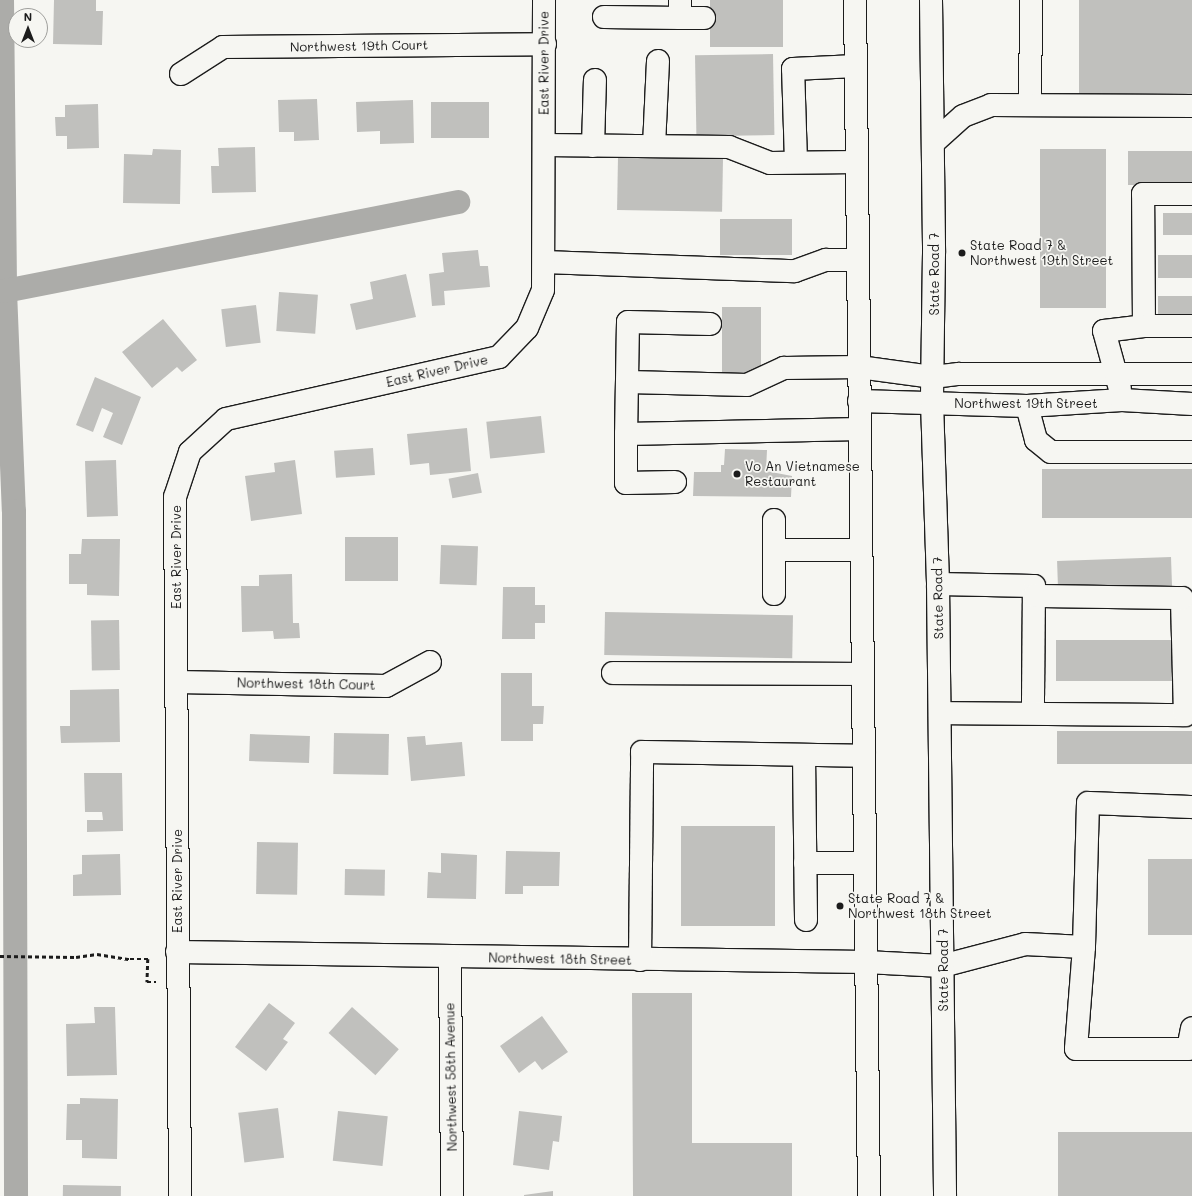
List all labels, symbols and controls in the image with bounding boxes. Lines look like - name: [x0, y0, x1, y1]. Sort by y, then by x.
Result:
- north arrow: [8, 8, 48, 48]
- text: N: [24, 9, 32, 24]
- street label: East River Drive: [536, 11, 552, 115]
- street label: Northwest 19th Court: [290, 37, 428, 55]
- street label: State Road 7: [926, 233, 942, 315]
- place label: State Road 7 & Northwest 19th Street: [970, 238, 1113, 269]
- marker: State Road 7 & Northwest 19th Street: [957, 248, 967, 258]
- street label: East River Drive: [385, 352, 489, 390]
- street label: Northwest 19th Street: [954, 395, 1098, 411]
- place label: Vo An Vietnamese Restaurant: [745, 459, 860, 490]
- marker: Vo An Vietnamese Restaurant: [732, 469, 742, 479]
- street label: East River Drive: [168, 505, 184, 609]
- street label: State Road 7: [929, 556, 947, 640]
- street label: Northwest 18th Court: [237, 675, 375, 693]
- street label: East River Drive: [169, 829, 185, 933]
- place label: State Road 7 & Northwest 18th Street: [848, 891, 991, 922]
- marker: State Road 7 & Northwest 18th Street: [835, 901, 845, 911]
- street label: State Road 7: [935, 929, 951, 1011]
- street label: Northwest 18th Street: [488, 950, 632, 968]
- street label: Northwest 58th Avenue: [442, 1002, 460, 1152]

